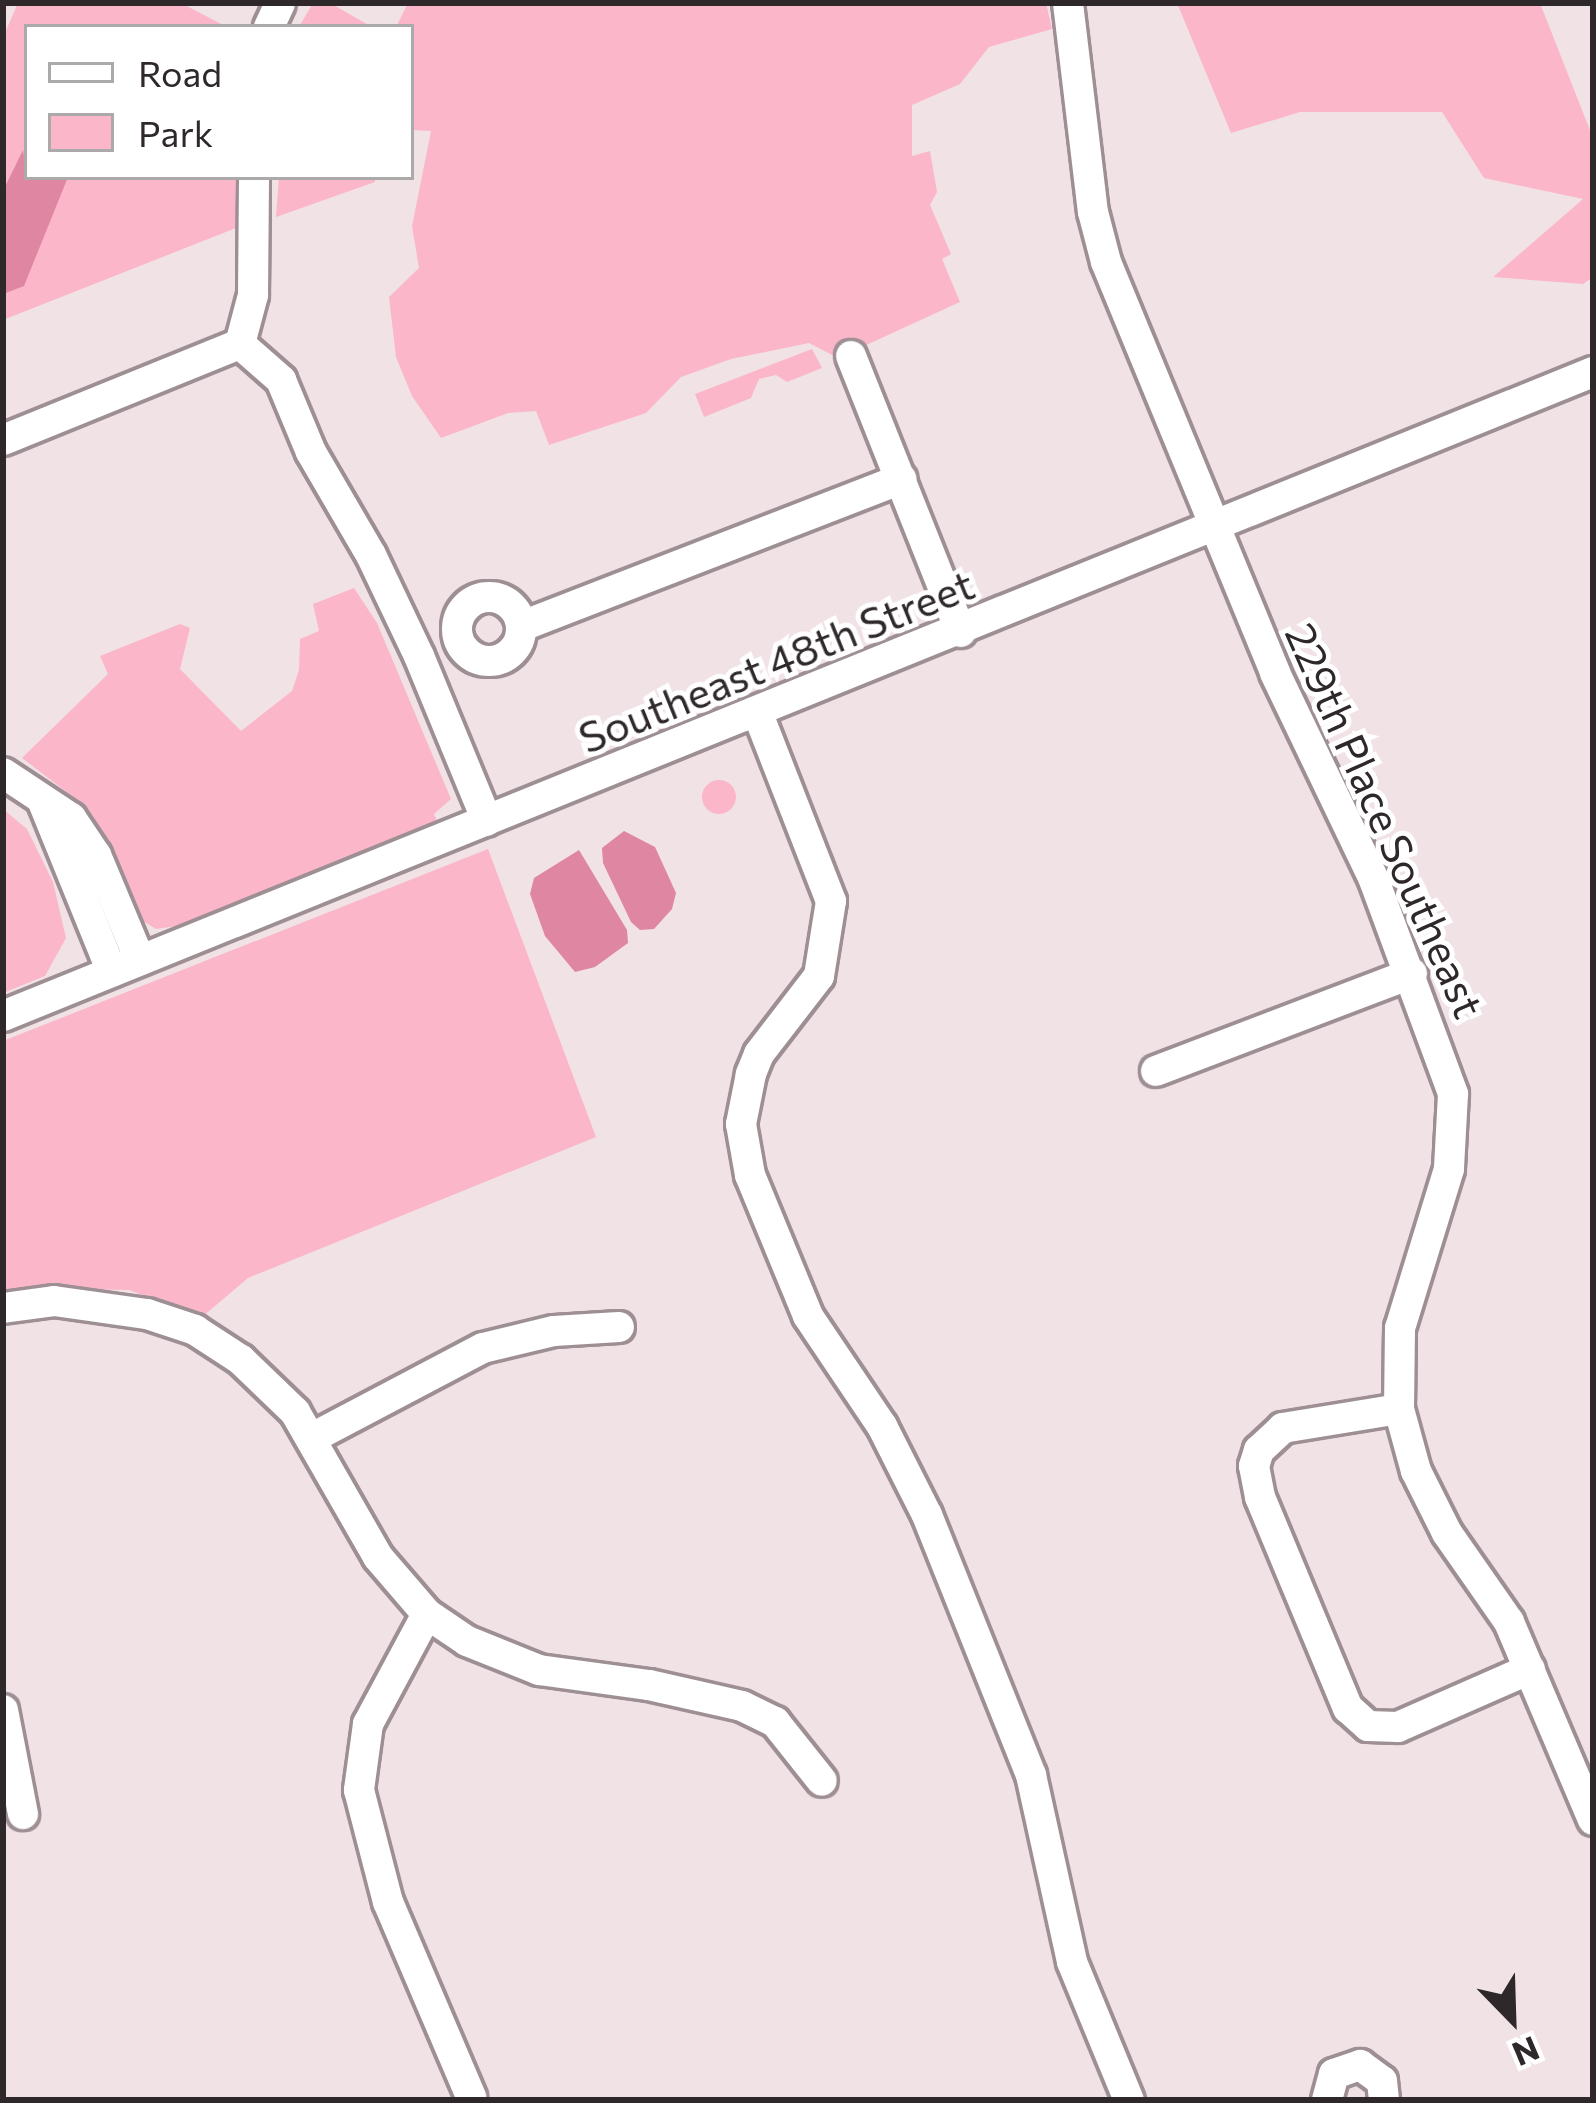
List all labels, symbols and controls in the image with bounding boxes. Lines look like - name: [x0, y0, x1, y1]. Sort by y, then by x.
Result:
- legend: [24, 24, 414, 180]
- text: Road: [138, 50, 222, 94]
- text: Park: [138, 110, 213, 154]
- street label: Southeast 48th Street: [571, 558, 981, 762]
- street label: 229th Place Southeast: [1276, 615, 1496, 1025]
- north arrow: [1452, 1959, 1572, 2079]
- text: N: [1507, 2029, 1546, 2076]

